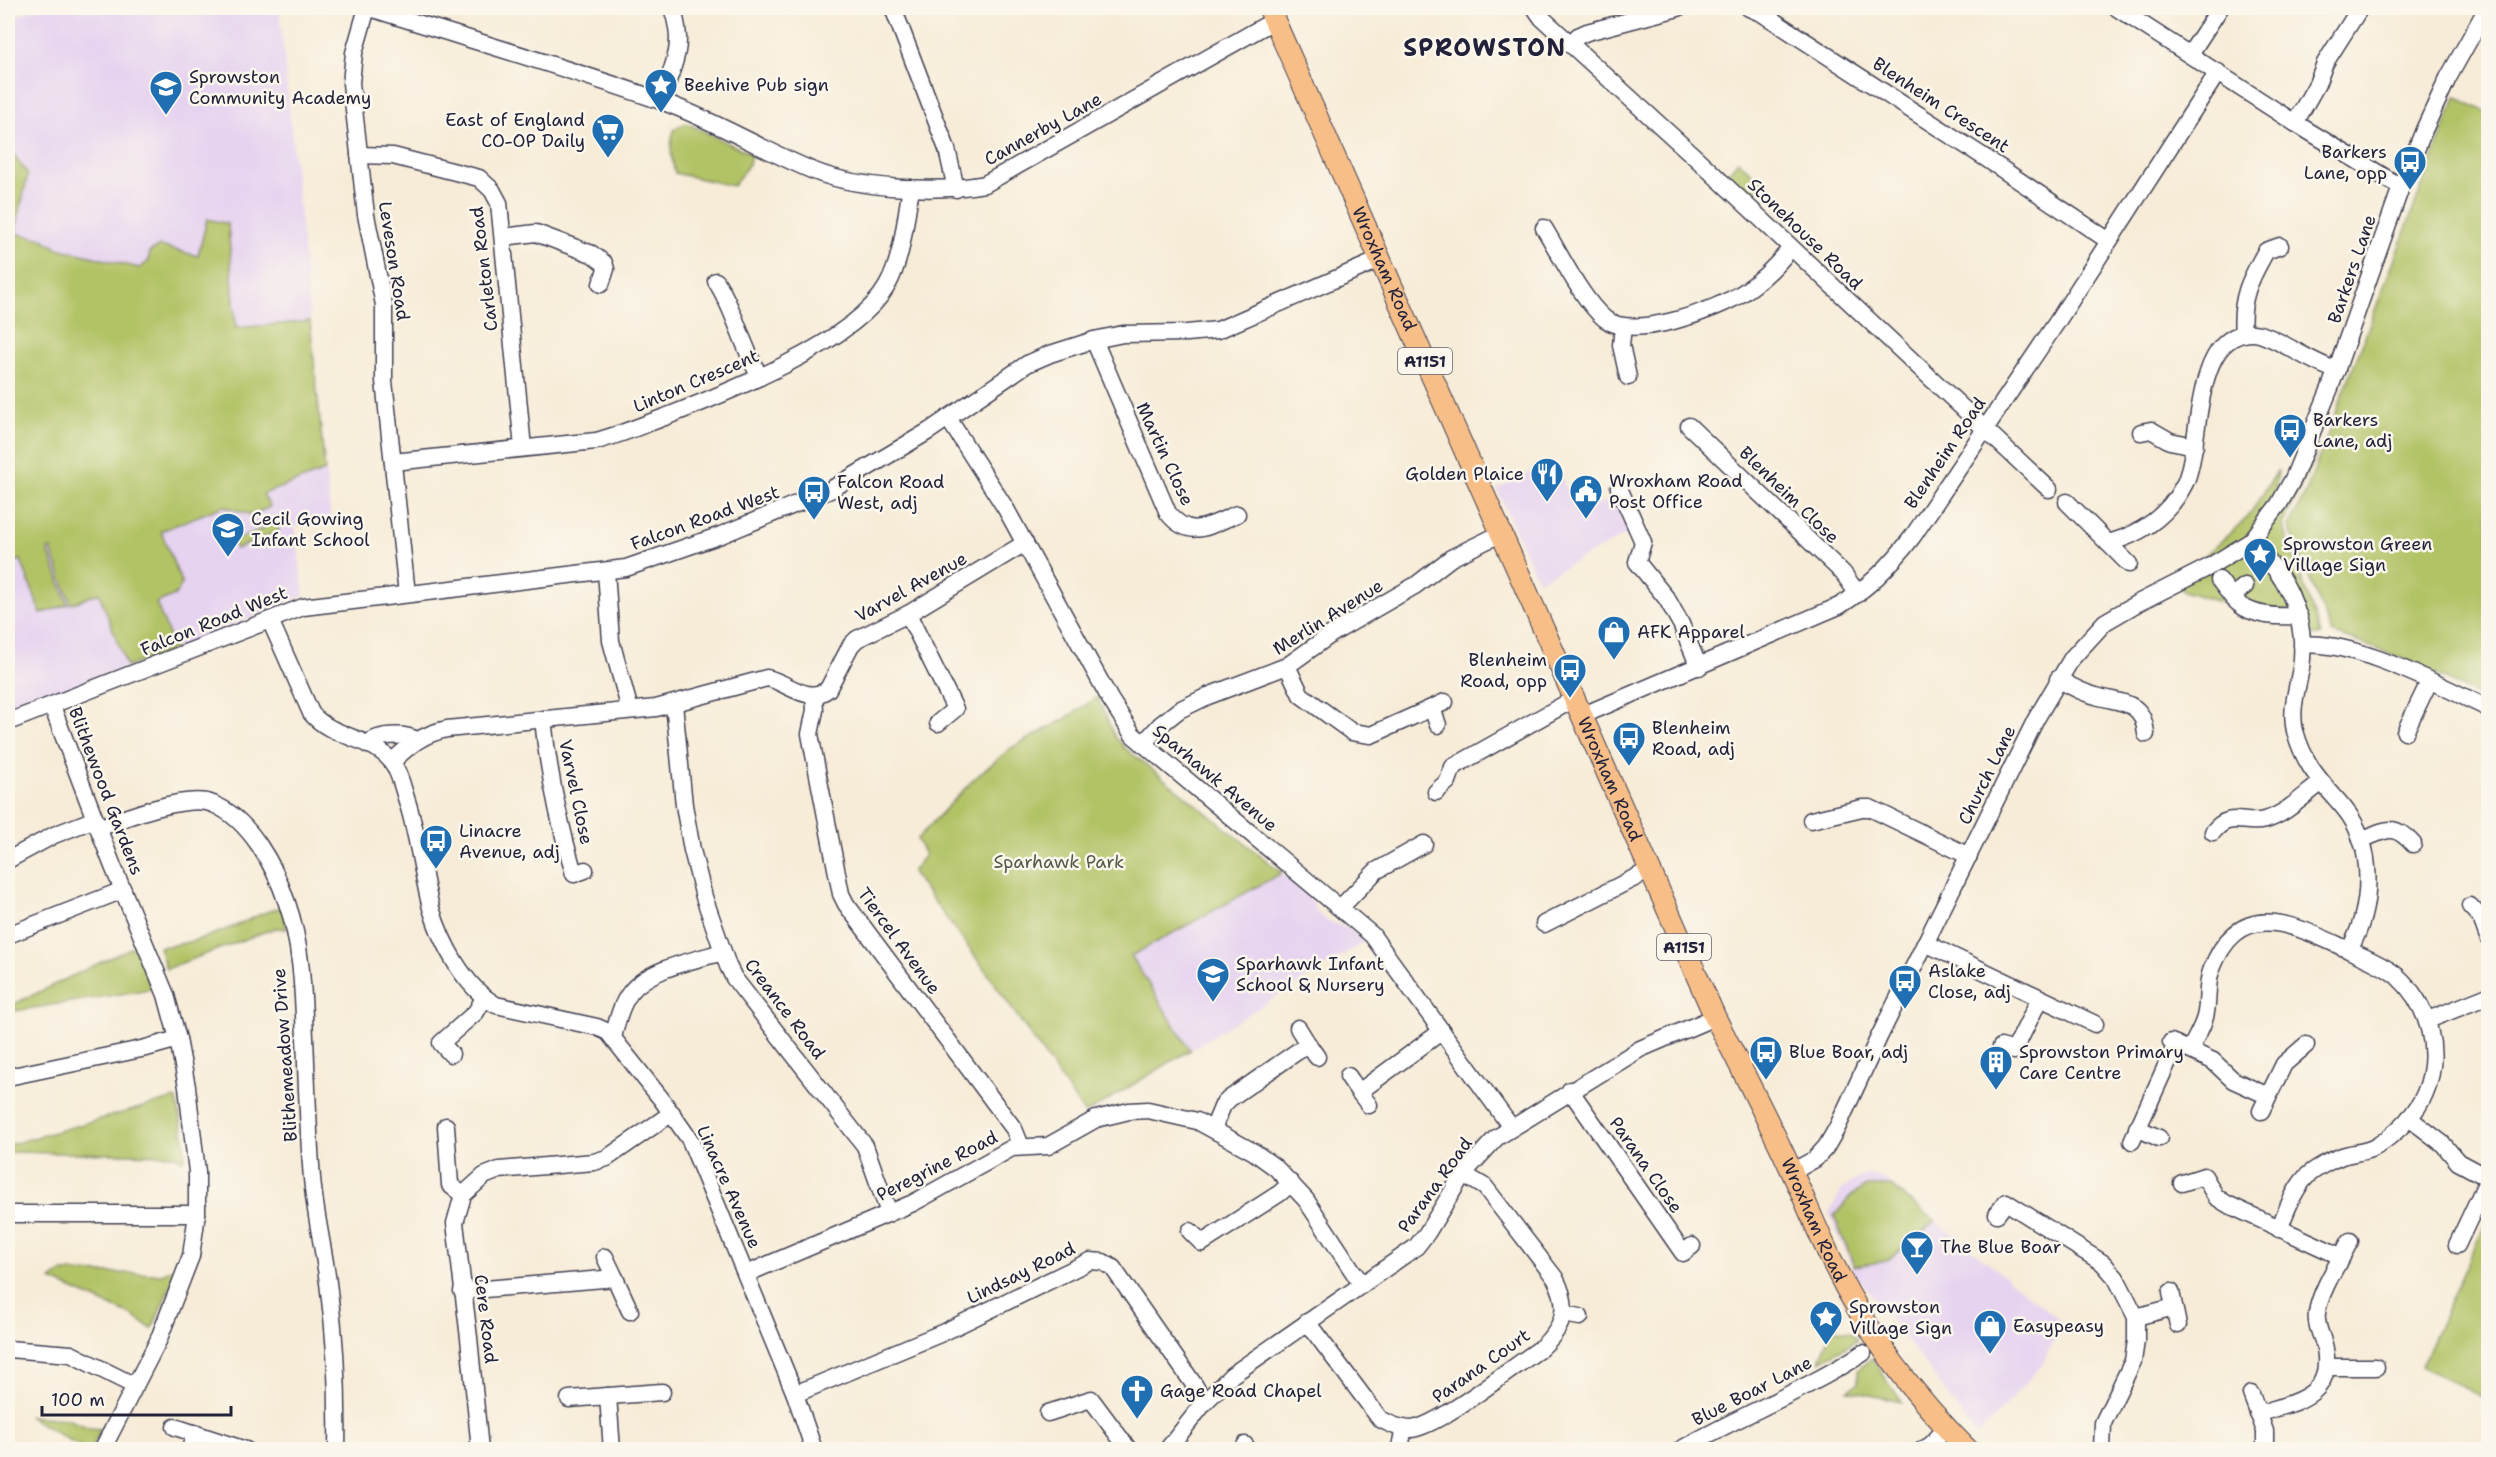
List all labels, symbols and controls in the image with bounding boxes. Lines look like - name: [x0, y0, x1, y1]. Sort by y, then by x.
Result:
- district label: SPROWSTON: [1403, 32, 1567, 64]
- street label: Blenheim Crescent: [1868, 52, 2014, 158]
- place label: Sprowston Community Academy: [189, 65, 371, 110]
- place icon: Beehive Pub sign: [643, 67, 679, 114]
- school or university icon: Sprowston Community Academy: [148, 69, 184, 116]
- place label: Beehive Pub sign: [684, 73, 829, 97]
- street label: Cannerby Lane: [980, 87, 1106, 171]
- place label: East of England CO-OP Daily: [445, 108, 585, 153]
- supermarket icon: East of England CO-OP Daily: [590, 112, 626, 159]
- place label: Barkers Lane, opp: [2304, 140, 2387, 185]
- bus stop icon: Barkers Lane, opp: [2392, 144, 2428, 191]
- street label: Stonehouse Road: [1742, 173, 1868, 295]
- street label: Leveson Road: [373, 200, 415, 322]
- street label: Wroxham Road: [1346, 203, 1422, 335]
- street label: Carleton Road: [464, 205, 504, 333]
- street label: Barkers Lane: [2322, 211, 2382, 327]
- street label: Linton Crescent: [629, 344, 763, 418]
- road number: A1151: [1398, 348, 1452, 374]
- street label: Blenheim Road: [1899, 392, 1991, 514]
- street label: Martin Close: [1131, 399, 1199, 509]
- place label: Barkers Lane, adj: [2313, 408, 2392, 453]
- bus stop icon: Barkers Lane, adj: [2272, 412, 2308, 459]
- street label: Blenheim Close: [1734, 441, 1844, 549]
- restaurant icon: Golden Plaice: [1529, 456, 1565, 503]
- place label: Golden Plaice: [1405, 462, 1524, 486]
- place label: Wroxham Road Post Office: [1609, 469, 1743, 514]
- place label: Falcon Road West, adj: [837, 470, 945, 515]
- public building icon: Wroxham Road Post Office: [1568, 473, 1604, 520]
- bus stop icon: Falcon Road West, adj: [796, 474, 832, 521]
- street label: Falcon Road West: [627, 480, 783, 556]
- place label: Cecil Gowing Infant School: [251, 507, 370, 552]
- school or university icon: Cecil Gowing Infant School: [210, 511, 246, 558]
- place label: Sprowston Green Village Sign: [2283, 532, 2432, 577]
- place icon: Sprowston Green Village Sign: [2242, 536, 2278, 583]
- street label: Varvel Avenue: [851, 546, 971, 628]
- street label: Merlin Avenue: [1268, 573, 1388, 661]
- street label: Falcon Road West: [137, 580, 291, 661]
- shop icon: AFK Apparel: [1596, 614, 1632, 661]
- place label: AFK Apparel: [1637, 620, 1745, 644]
- place label: Blenheim Road, opp: [1460, 648, 1547, 693]
- bus stop icon: Blenheim Road, opp: [1552, 652, 1588, 699]
- street label: Blithewood Gardens: [63, 704, 149, 878]
- street label: Wroxham Road: [1572, 713, 1648, 845]
- place label: Blenheim Road, adj: [1652, 716, 1735, 761]
- street label: Sparhawk Avenue: [1148, 719, 1282, 837]
- bus stop icon: Blenheim Road, adj: [1611, 720, 1647, 767]
- street label: Church Lane: [1953, 721, 2021, 829]
- street label: Varvel Close: [553, 737, 599, 847]
- place label: Linacre Avenue, adj: [459, 819, 560, 864]
- bus stop icon: Linacre Avenue, adj: [418, 823, 454, 870]
- park label: Sparhawk Park: [994, 850, 1124, 874]
- street label: Tiercel Avenue: [852, 883, 946, 999]
- road number: A1151: [1657, 934, 1711, 960]
- place label: Sparhawk Infant School & Nursery: [1236, 952, 1385, 997]
- street label: Creance Road: [739, 954, 831, 1064]
- school or university icon: Sparhawk Infant School & Nursery: [1195, 956, 1231, 1003]
- place label: Aslake Close, adj: [1928, 959, 2011, 1004]
- bus stop icon: Aslake Close, adj: [1887, 963, 1923, 1010]
- street label: Blithemeadow Drive: [267, 967, 303, 1143]
- bus stop icon: Blue Boar, adj: [1748, 1034, 1784, 1081]
- place label: Blue Boar, adj: [1789, 1040, 1908, 1064]
- place label: Sprowston Primary Care Centre: [2019, 1040, 2184, 1085]
- building icon: Sprowston Primary Care Centre: [1978, 1044, 2014, 1091]
- street label: Parana Close: [1604, 1112, 1688, 1218]
- street label: Linacre Avenue: [691, 1122, 767, 1252]
- street label: Peregrine Road: [872, 1125, 1002, 1207]
- street label: Parana Road: [1392, 1132, 1478, 1238]
- street label: Wroxham Road: [1775, 1154, 1853, 1286]
- bar icon: The Blue Boar: [1899, 1229, 1935, 1276]
- place label: The Blue Boar: [1940, 1235, 2061, 1259]
- street label: Lindsay Road: [963, 1236, 1079, 1310]
- street label: Cere Road: [469, 1273, 503, 1365]
- place label: Sprowston Village Sign: [1849, 1295, 1952, 1340]
- place icon: Sprowston Village Sign: [1808, 1299, 1844, 1346]
- shop icon: Easypeasy: [1972, 1308, 2008, 1355]
- place label: Easypeasy: [2013, 1314, 2104, 1338]
- street label: Parana Court: [1427, 1323, 1535, 1409]
- street label: Blue Boar Lane: [1688, 1350, 1816, 1432]
- church icon: Gage Road Chapel: [1119, 1373, 1155, 1420]
- scale bar: [42, 1379, 231, 1417]
- place label: Gage Road Chapel: [1160, 1379, 1322, 1403]
- text: 100 m: [51, 1388, 105, 1412]

